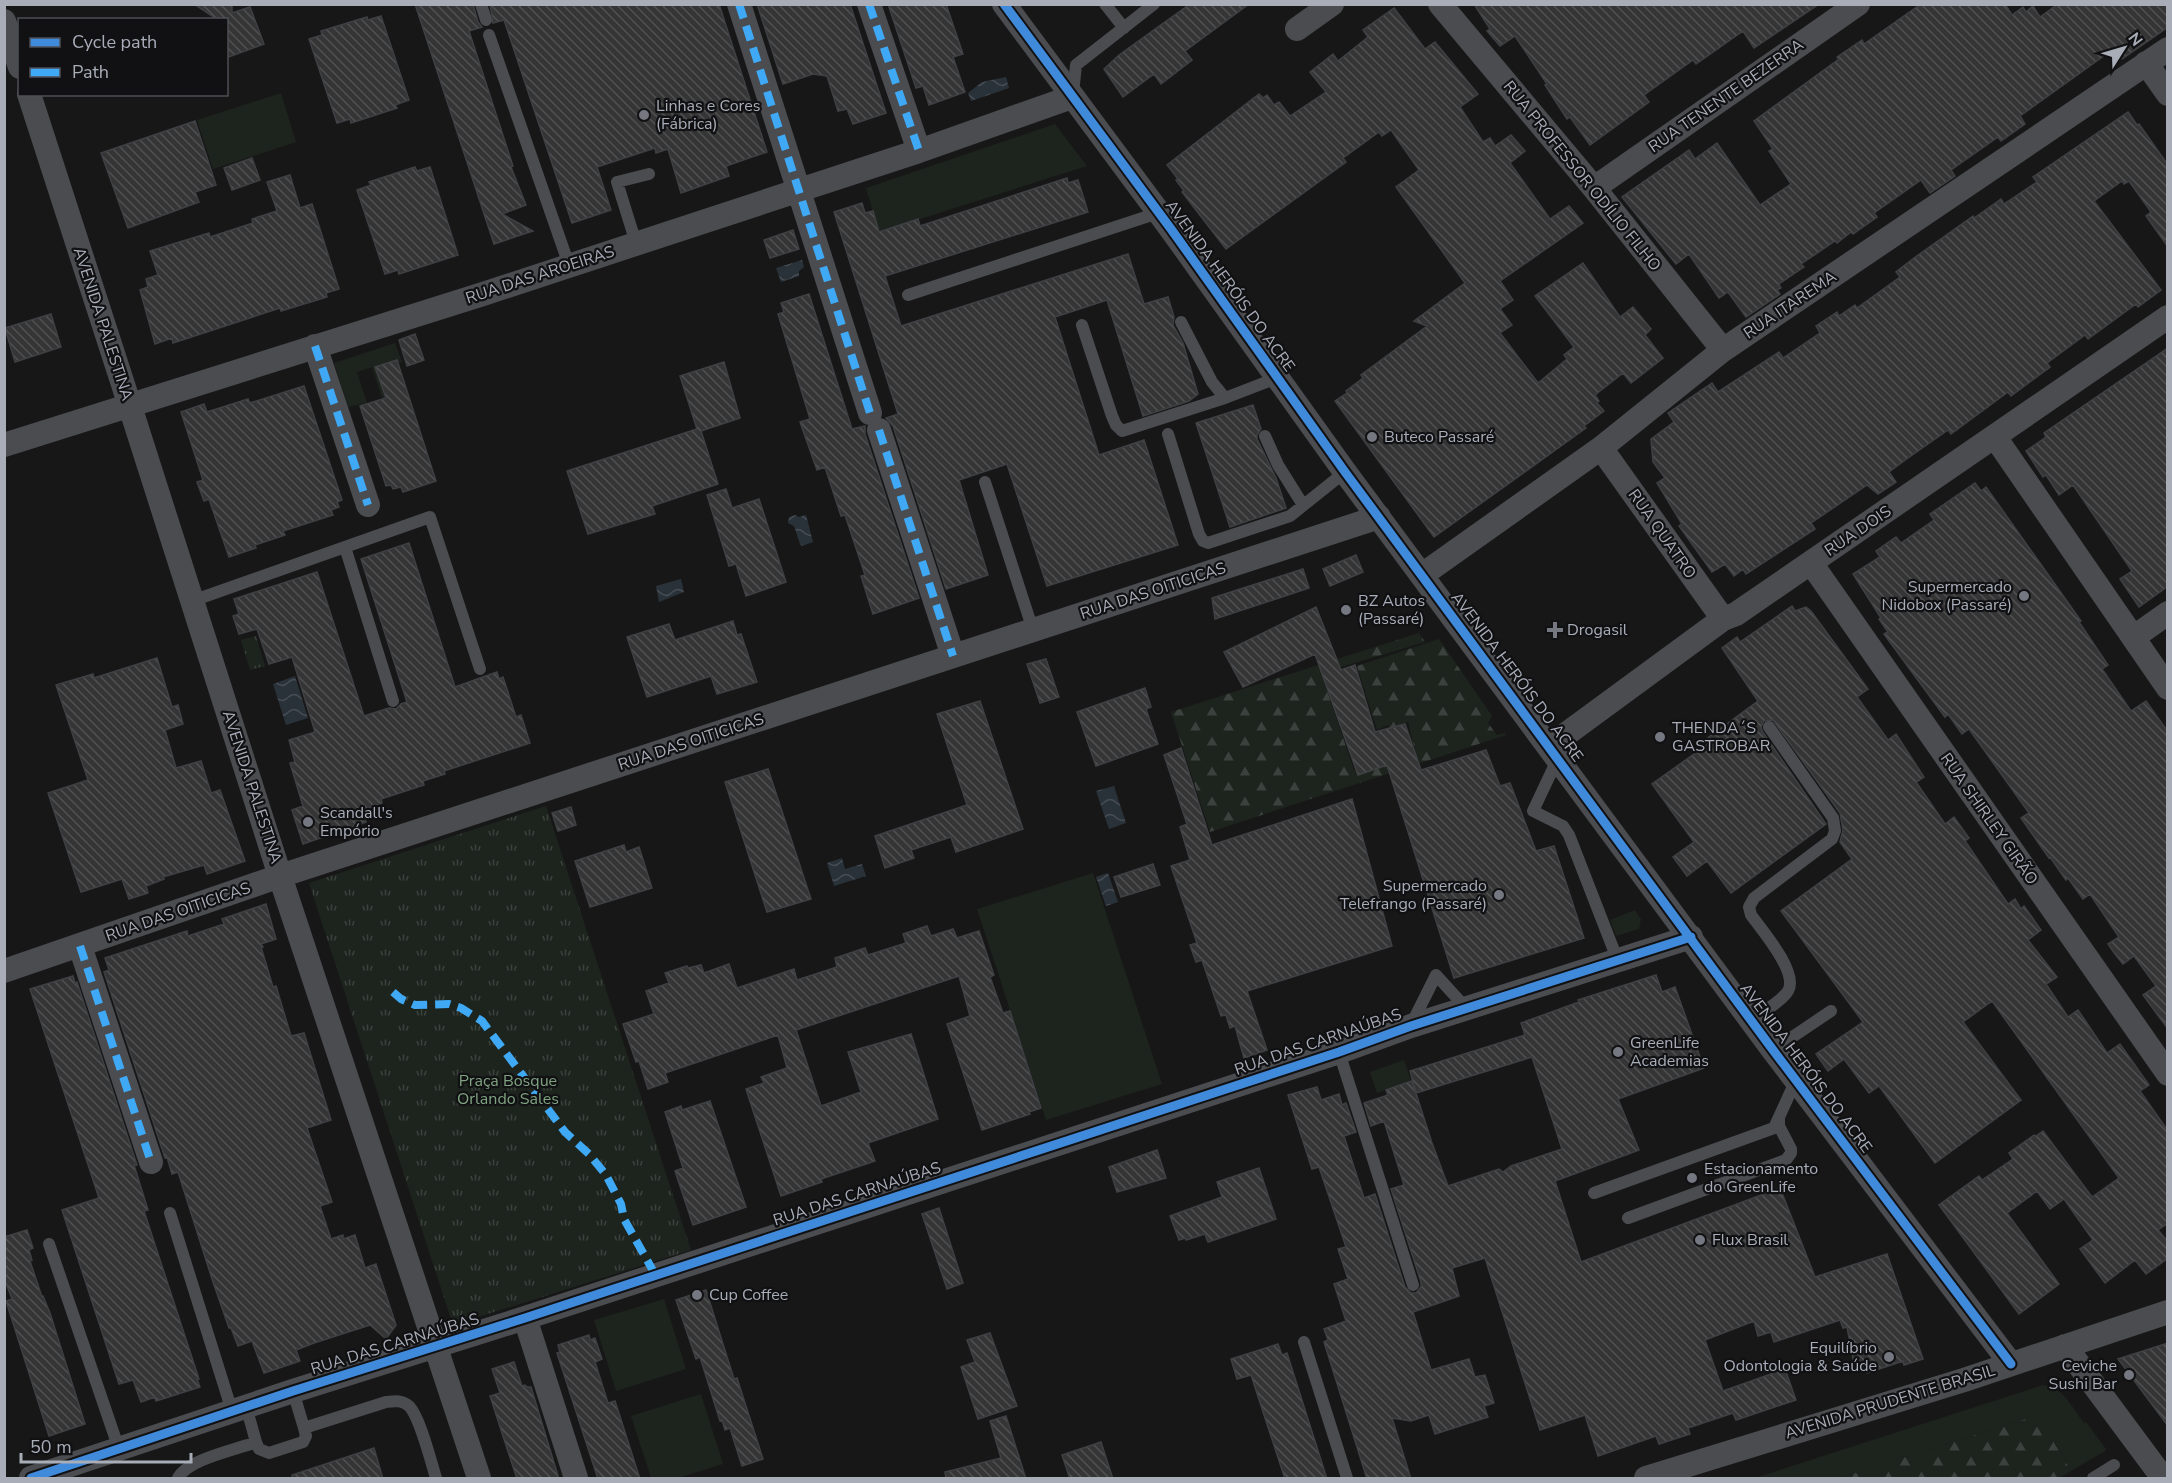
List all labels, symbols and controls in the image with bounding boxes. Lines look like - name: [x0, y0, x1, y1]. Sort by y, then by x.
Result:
- legend: [18, 18, 228, 96]
- north arrow: [2094, 18, 2154, 78]
- text: N: [2123, 28, 2148, 51]
- text: Cycle path: [72, 30, 157, 54]
- street label: RUA TENENTE BEZERRA: [1644, 34, 1808, 158]
- text: Path: [72, 60, 109, 84]
- street label: RUA PROFESSOR ODÍLIO FILHO: [1498, 76, 1666, 276]
- place label: Linhas e Cores (Fábrica): [656, 95, 760, 135]
- marker: Linhas e Cores (Fábrica): [637, 108, 651, 122]
- street label: AVENIDA HERÓIS DO ACRE: [1160, 196, 1300, 376]
- street label: RUA DAS AROEIRAS: [463, 241, 617, 309]
- street label: AVENIDA PALESTINA: [68, 245, 138, 404]
- street label: RUA ITAREMA: [1739, 266, 1841, 344]
- place label: Buteco Passaré: [1384, 426, 1494, 448]
- marker: Buteco Passaré: [1365, 430, 1379, 444]
- street label: RUA QUATRO: [1623, 485, 1701, 583]
- street label: RUA DOIS: [1820, 501, 1896, 561]
- street label: RUA DAS OITICICAS: [1077, 557, 1229, 625]
- place label: Supermercado Nidobox (Passaré): [1881, 576, 2012, 616]
- street label: AVENIDA HERÓIS DO ACRE: [1446, 588, 1588, 766]
- marker: Supermercado Nidobox (Passaré): [2017, 589, 2031, 603]
- place label: BZ Autos (Passaré): [1358, 590, 1425, 630]
- marker: BZ Autos (Passaré): [1339, 603, 1353, 617]
- place label: Drogasil: [1567, 619, 1628, 641]
- marker: Drogasil: [1548, 623, 1562, 637]
- street label: AVENIDA PALESTINA: [217, 708, 287, 867]
- street label: RUA DAS OITICICAS: [615, 708, 767, 776]
- place label: THENDA´S GASTROBAR: [1672, 717, 1771, 757]
- marker: THENDA´S GASTROBAR: [1653, 730, 1667, 744]
- street label: RUA SHIRLEY GIRÃO: [1935, 749, 2043, 889]
- place label: Scandall's Empório: [320, 802, 393, 842]
- marker: Scandall's Empório: [301, 815, 315, 829]
- place label: Supermercado Telefrango (Passaré): [1340, 875, 1487, 915]
- street label: RUA DAS OITICICAS: [103, 877, 254, 947]
- marker: Supermercado Telefrango (Passaré): [1492, 888, 1506, 902]
- street label: AVENIDA HERÓIS DO ACRE: [1735, 979, 1877, 1157]
- street label: RUA DAS CARNAÚBAS: [1232, 1003, 1405, 1081]
- place label: GreenLife Academias: [1630, 1032, 1709, 1072]
- marker: GreenLife Academias: [1611, 1045, 1625, 1059]
- park label: Praça Bosque Orlando Sales: [457, 1070, 559, 1110]
- street label: RUA DAS CARNAÚBAS: [770, 1156, 944, 1232]
- place label: Estacionamento do GreenLife: [1704, 1158, 1818, 1198]
- marker: Estacionamento do GreenLife: [1685, 1171, 1699, 1185]
- place label: Flux Brasil: [1712, 1229, 1788, 1251]
- marker: Flux Brasil: [1693, 1233, 1707, 1247]
- place label: Cup Coffee: [709, 1284, 788, 1306]
- marker: Cup Coffee: [690, 1288, 704, 1302]
- street label: RUA DAS CARNAÚBAS: [308, 1308, 482, 1380]
- place label: Equilíbrio Odontologia & Saúde: [1723, 1337, 1877, 1377]
- marker: Equilíbrio Odontologia & Saúde: [1882, 1350, 1896, 1364]
- place label: Ceviche Sushi Bar: [2049, 1355, 2117, 1395]
- street label: AVENIDA PRUDENTE BRASIL: [1782, 1359, 1998, 1444]
- marker: Ceviche Sushi Bar: [2122, 1368, 2136, 1382]
- scale bar: [21, 1426, 190, 1464]
- text: 50 m: [30, 1435, 72, 1459]

